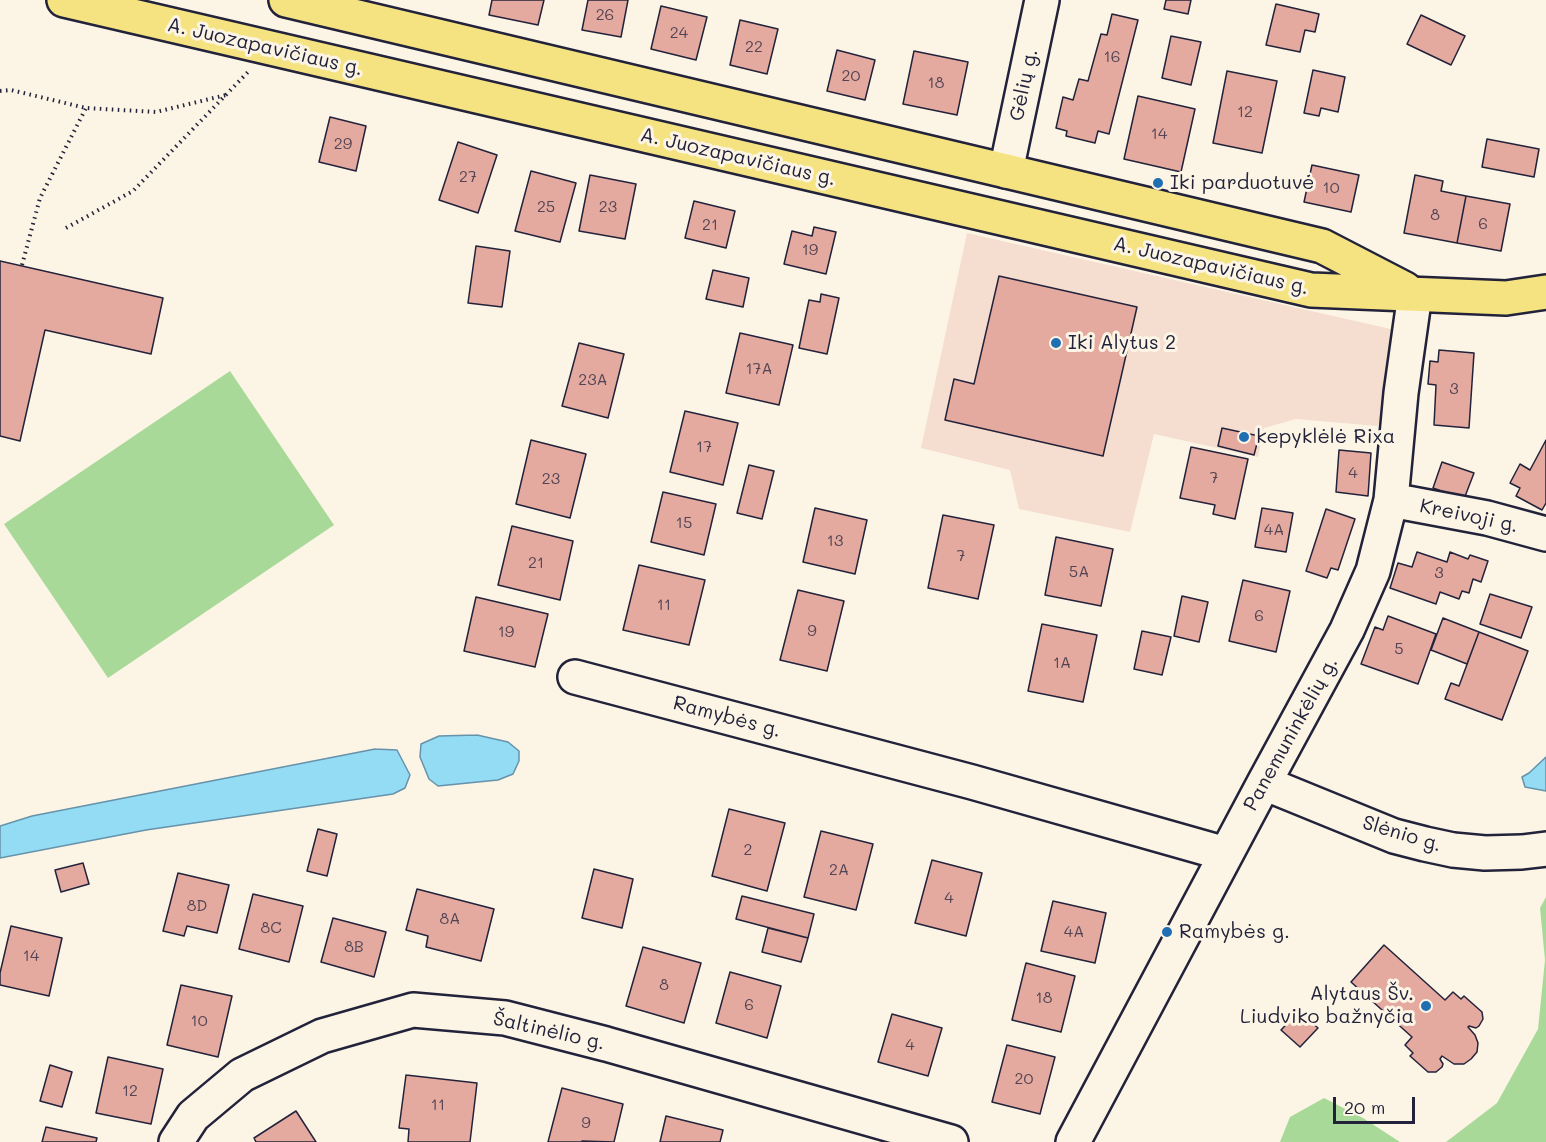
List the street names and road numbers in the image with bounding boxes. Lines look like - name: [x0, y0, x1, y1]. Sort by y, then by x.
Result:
- street label: A. Juozapavičiaus g.: [165, 13, 365, 81]
- street label: Gėlių g.: [1005, 47, 1043, 123]
- street label: A. Juozapavičiaus g.: [638, 123, 838, 191]
- street label: A. Juozapavičiaus g.: [1111, 232, 1311, 300]
- street label: Kreivoji g.: [1418, 494, 1520, 538]
- street label: Panemuninkėlių g.: [1239, 653, 1343, 815]
- street label: Ramybės g.: [670, 691, 784, 743]
- street label: Slėnio g.: [1359, 811, 1445, 857]
- street label: Šaltinėlio g.: [491, 1006, 607, 1056]

